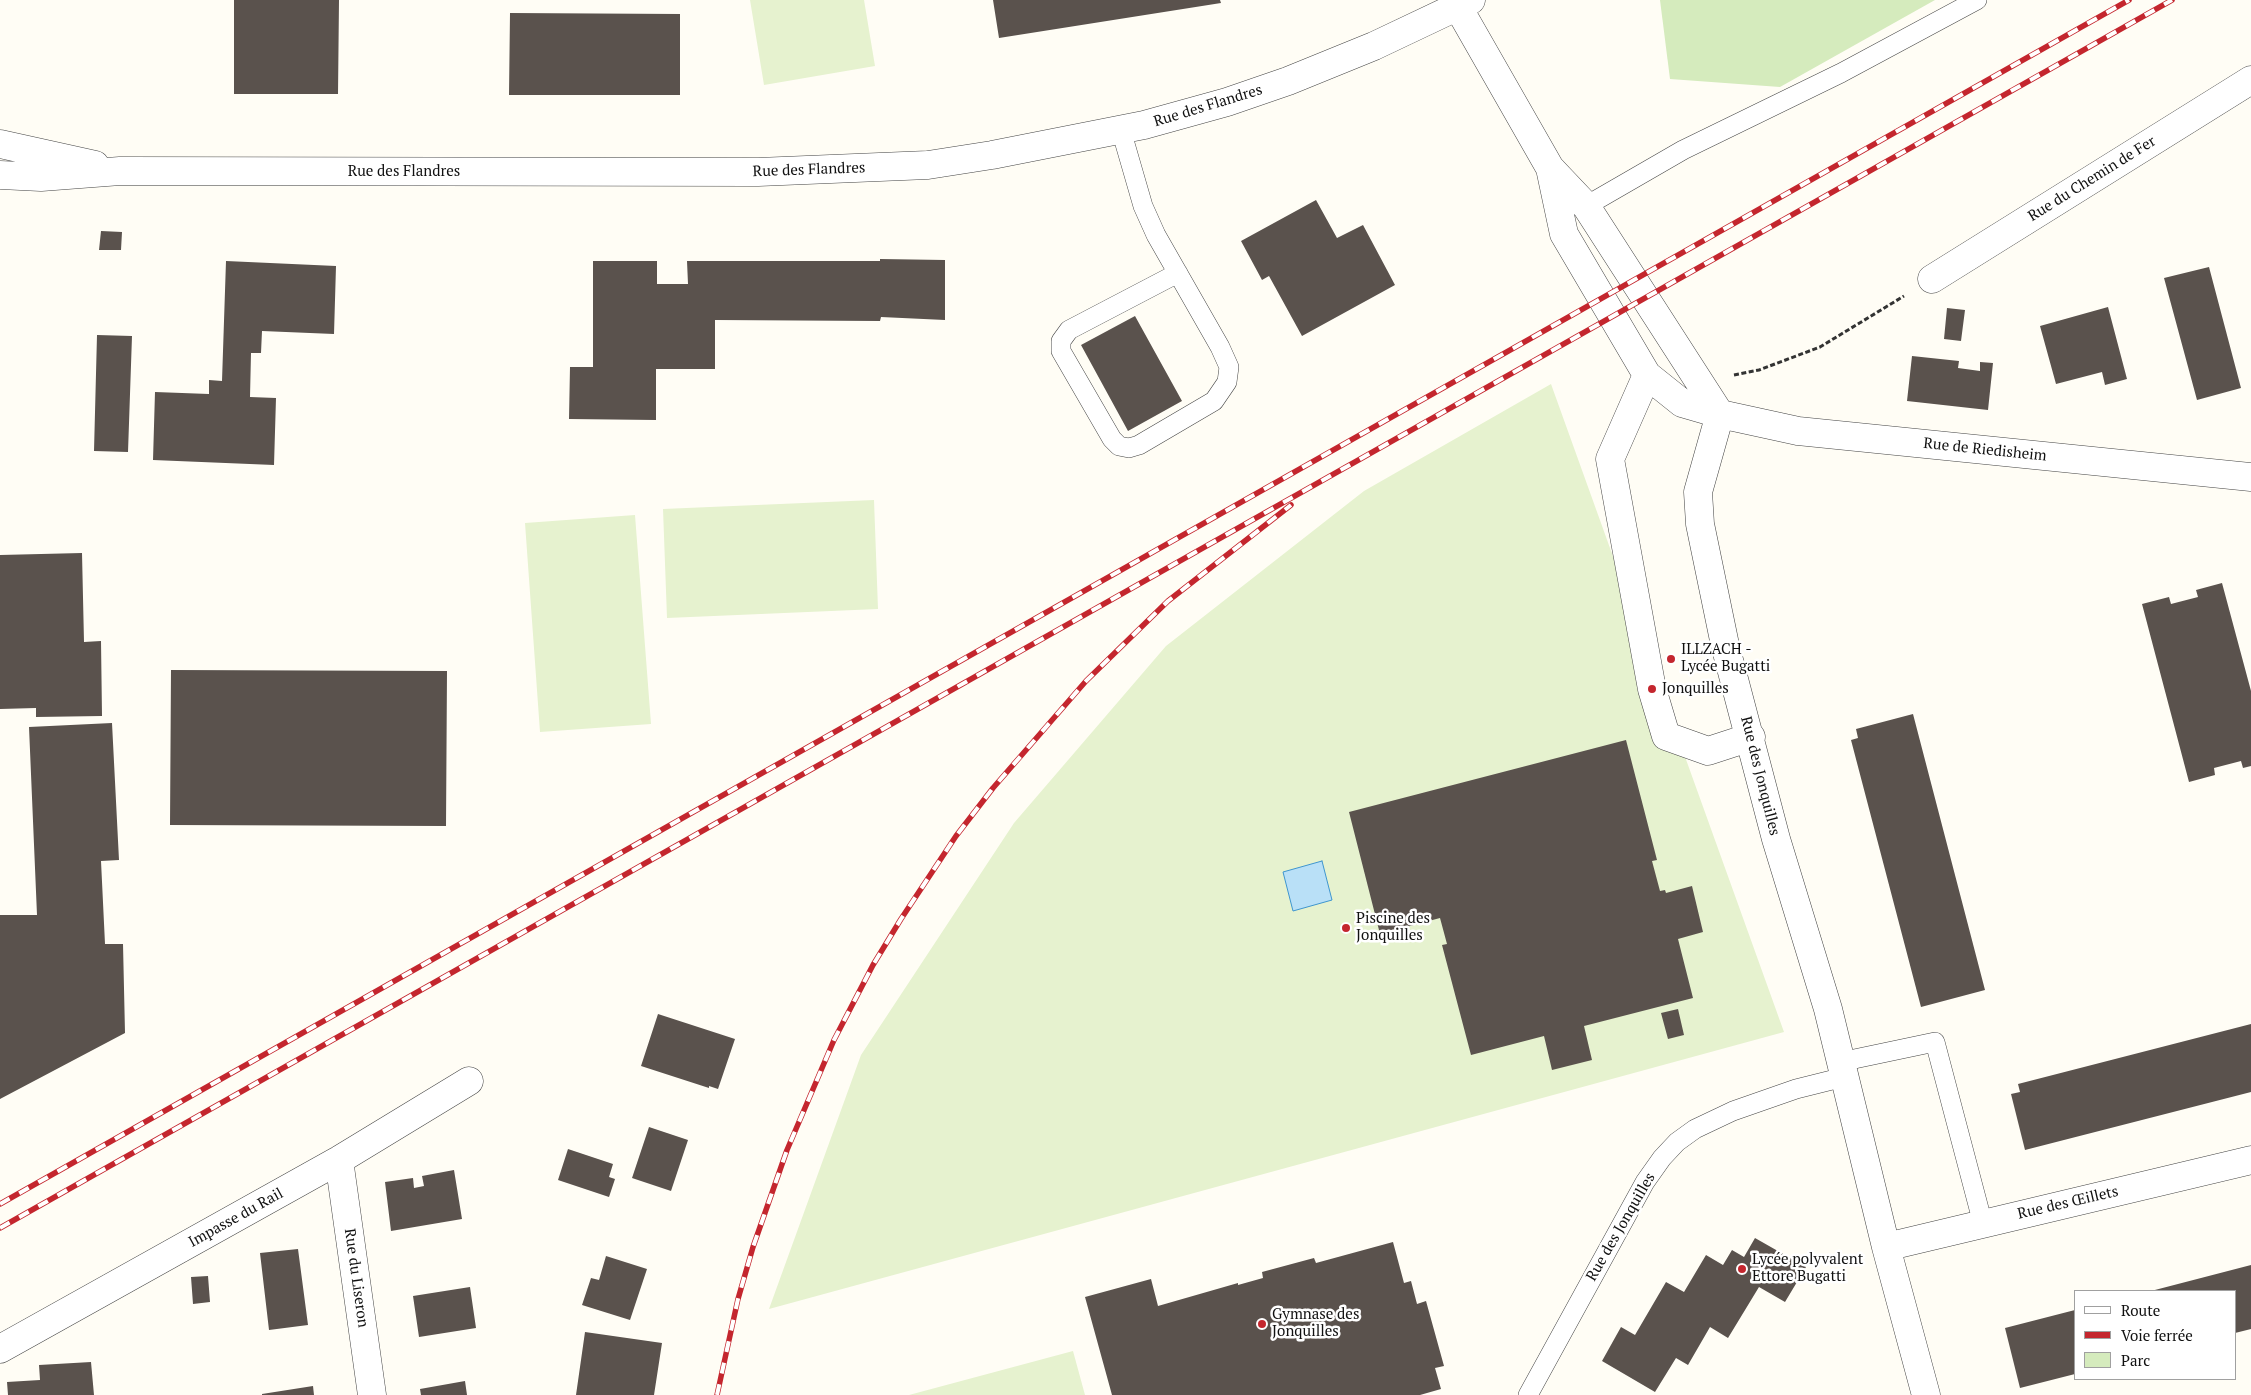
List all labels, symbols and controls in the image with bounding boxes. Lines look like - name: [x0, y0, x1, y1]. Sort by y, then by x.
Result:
- street label: Rue des Flandres: [1152, 81, 1264, 131]
- street label: Rue du Chemin de Fer: [2025, 132, 2159, 226]
- street label: Rue des Flandres: [752, 159, 866, 181]
- street label: Rue des Flandres: [348, 163, 460, 181]
- street label: Rue de Riedisheim: [1923, 435, 2047, 465]
- place label: ILLZACH - Lycée Bugatti: [1681, 641, 1770, 676]
- marker: ILLZACH - Lycée Bugatti: [1665, 653, 1677, 665]
- place label: Jonquilles: [1662, 680, 1729, 698]
- marker: Jonquilles: [1646, 683, 1658, 695]
- street label: Rue des Jonquilles: [1736, 715, 1784, 837]
- place label: Piscine des Jonquilles: [1356, 910, 1430, 945]
- marker: Piscine des Jonquilles: [1340, 922, 1352, 934]
- street label: Rue des Jonquilles: [1583, 1170, 1659, 1284]
- street label: Rue des Œillets: [2016, 1183, 2120, 1223]
- street label: Impasse du Rail: [186, 1185, 286, 1251]
- street label: Rue du Liseron: [340, 1227, 372, 1329]
- place label: Lycée polyvalent Ettore Bugatti: [1752, 1251, 1863, 1286]
- marker: Lycée polyvalent Ettore Bugatti: [1736, 1263, 1748, 1275]
- legend: [2074, 1290, 2236, 1380]
- text: Route: [2121, 1300, 2160, 1320]
- place label: Gymnase des Jonquilles: [1272, 1306, 1359, 1341]
- marker: Gymnase des Jonquilles: [1256, 1318, 1268, 1330]
- text: Voie ferrée: [2121, 1325, 2193, 1345]
- text: Parc: [2121, 1350, 2150, 1370]

